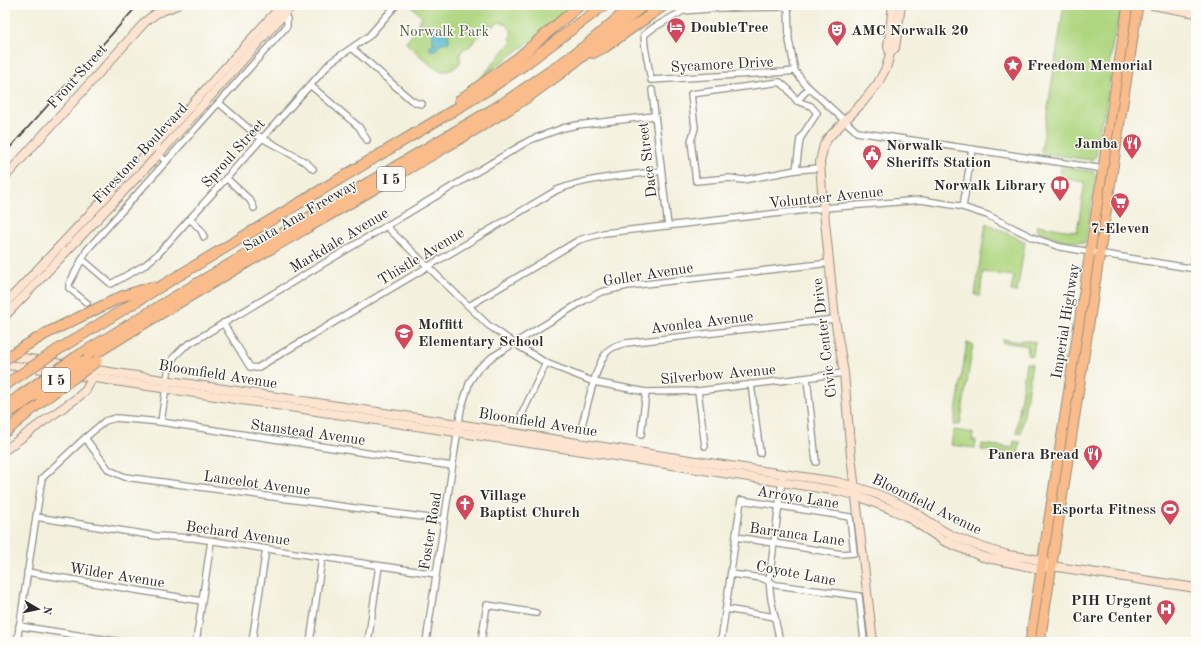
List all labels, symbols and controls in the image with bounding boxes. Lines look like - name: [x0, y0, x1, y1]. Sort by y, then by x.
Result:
- hotel icon: DoubleTree: [665, 16, 687, 44]
- theatre icon: AMC Norwalk 20: [826, 19, 848, 47]
- place label: DoubleTree: [690, 21, 769, 36]
- place label: AMC Norwalk 20: [851, 24, 969, 39]
- park label: Norwalk Park: [399, 25, 490, 40]
- street label: Front Street: [45, 42, 111, 112]
- place icon: Freedom Memorial: [1002, 54, 1024, 82]
- street label: Sycamore Drive: [670, 55, 774, 76]
- place label: Freedom Memorial: [1027, 59, 1153, 74]
- street label: Firestone Boulevard: [91, 101, 191, 207]
- street label: Sproul Street: [200, 117, 269, 191]
- street label: Dace Street: [636, 121, 661, 199]
- restaurant icon: Jamba: [1121, 132, 1143, 160]
- place label: Jamba: [1075, 137, 1118, 152]
- place label: Norwalk Sheriffs Station: [886, 139, 991, 171]
- public building icon: Norwalk Sheriffs Station: [861, 143, 883, 171]
- road number: I 5: [377, 167, 405, 191]
- library icon: Norwalk Library: [1049, 174, 1071, 202]
- street label: Santa Ana Freeway: [241, 177, 360, 255]
- place label: Norwalk Library: [934, 179, 1046, 194]
- street label: Volunteer Avenue: [768, 185, 884, 212]
- supermarket icon: 7-Eleven: [1109, 191, 1131, 219]
- street label: Markdale Avenue: [288, 206, 392, 277]
- place label: 7-Eleven: [1091, 222, 1149, 237]
- street label: Thistle Avenue: [376, 226, 467, 289]
- street label: Goller Avenue: [602, 261, 695, 290]
- street label: Imperial Highway: [1050, 262, 1083, 380]
- street label: Civic Center Drive: [811, 277, 840, 398]
- street label: Avonlea Avenue: [650, 310, 755, 337]
- place label: Moffitt Elementary School: [418, 318, 544, 350]
- school or university icon: Moffitt Elementary School: [393, 322, 415, 350]
- street label: Bloomfield Avenue: [157, 359, 278, 392]
- street label: Silverbow Avenue: [660, 363, 777, 388]
- road number: I 5: [42, 368, 70, 392]
- street label: Bloomfield Avenue: [477, 407, 598, 440]
- street label: Stanstead Avenue: [249, 418, 366, 449]
- restaurant icon: Panera Bread: [1082, 443, 1104, 471]
- place label: Panera Bread: [988, 448, 1079, 463]
- street label: Lancelot Avenue: [202, 470, 311, 499]
- street label: Bloomfield Avenue: [869, 472, 984, 538]
- street label: Arroyo Lane: [756, 485, 840, 512]
- place label: Village Baptist Church: [479, 489, 580, 521]
- street label: Foster Road: [418, 491, 445, 571]
- church icon: Village Baptist Church: [454, 493, 476, 521]
- sports icon: Esporta Fitness: [1159, 498, 1181, 526]
- place label: Esporta Fitness: [1051, 503, 1156, 518]
- street label: Bechard Avenue: [185, 520, 291, 549]
- street label: Barranca Lane: [748, 521, 846, 550]
- street label: Coyote Lane: [755, 559, 837, 590]
- street label: Wilder Avenue: [68, 562, 166, 591]
- north arrow: [18, 589, 58, 629]
- place label: PIH Urgent Care Center: [1071, 594, 1153, 626]
- hospital icon: PIH Urgent Care Center: [1155, 598, 1177, 626]
- text: N: [40, 605, 52, 616]

